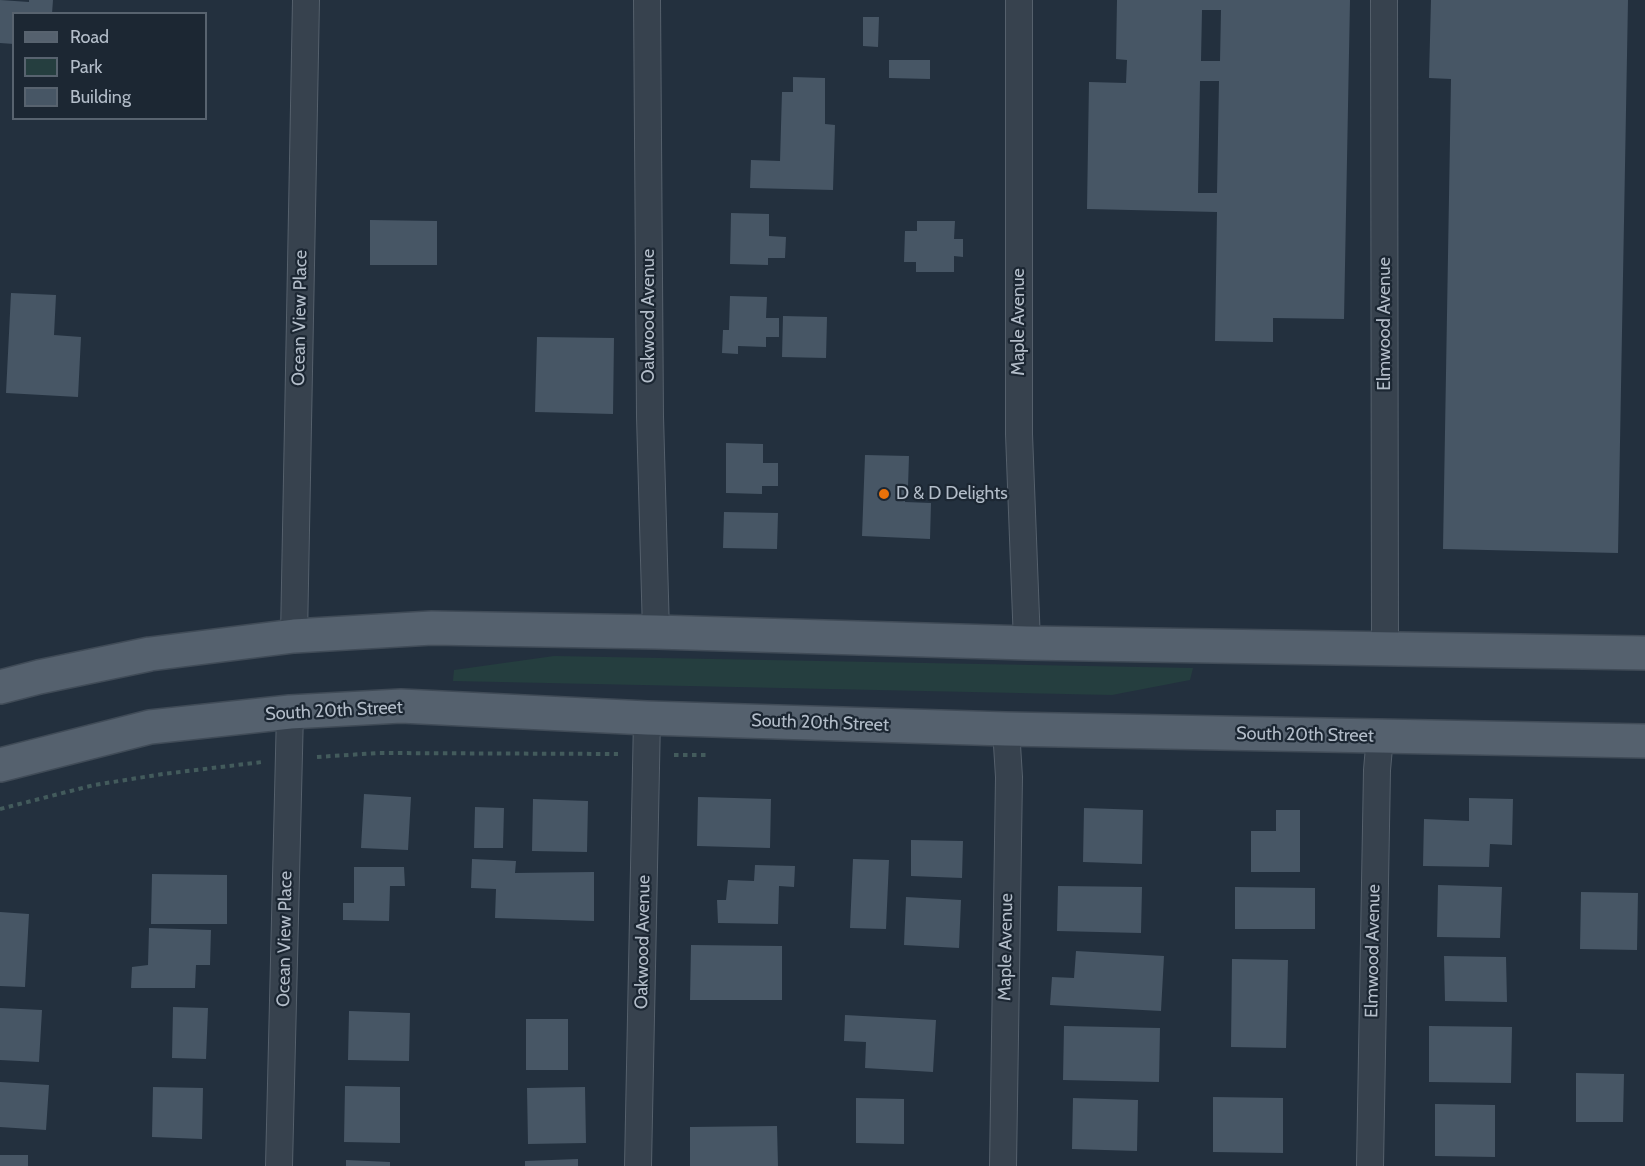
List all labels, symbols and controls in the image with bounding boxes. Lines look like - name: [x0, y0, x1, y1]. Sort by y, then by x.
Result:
- legend: [12, 12, 207, 120]
- text: Road: [70, 26, 109, 48]
- text: Park: [70, 56, 102, 78]
- text: Building: [70, 86, 131, 108]
- street label: Oakwood Avenue: [638, 249, 660, 383]
- street label: Ocean View Place: [288, 250, 312, 386]
- street label: Elmwood Avenue: [1374, 257, 1396, 391]
- street label: Maple Avenue: [1008, 268, 1030, 376]
- place label: D & D Delights: [896, 483, 1008, 505]
- marker: D & D Delights: [877, 487, 891, 501]
- street label: South 20th Street: [265, 697, 403, 725]
- street label: South 20th Street: [751, 710, 889, 736]
- street label: South 20th Street: [1236, 723, 1374, 747]
- street label: Ocean View Place: [273, 871, 297, 1007]
- street label: Oakwood Avenue: [631, 875, 655, 1009]
- street label: Elmwood Avenue: [1361, 884, 1385, 1018]
- street label: Maple Avenue: [994, 893, 1018, 1001]

